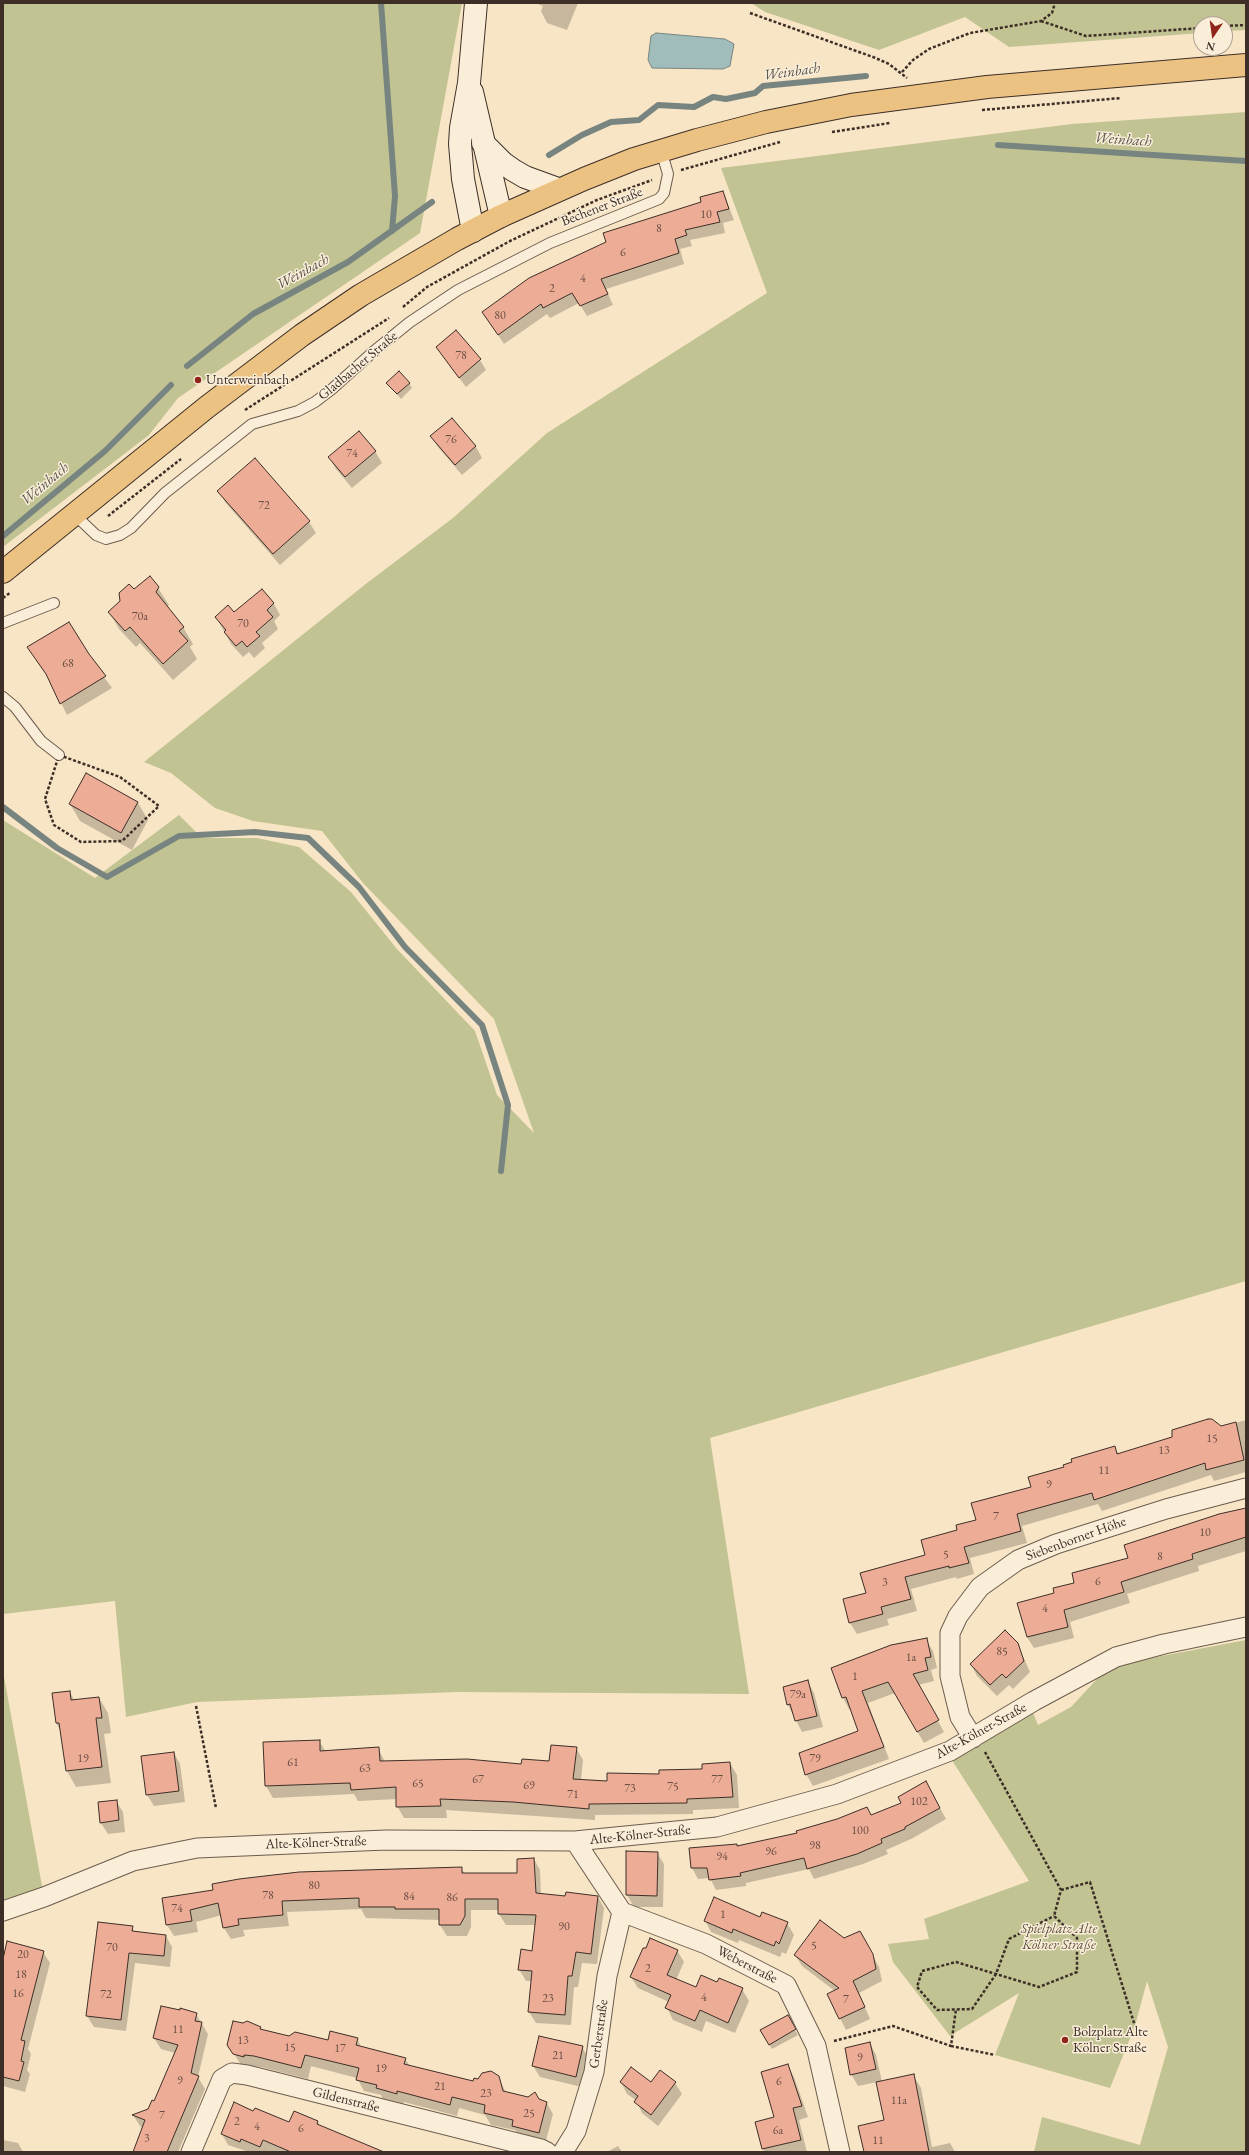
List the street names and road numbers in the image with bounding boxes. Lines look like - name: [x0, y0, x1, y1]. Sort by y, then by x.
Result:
- street label: Bechener Straße: [559, 184, 645, 230]
- street label: Gladbacher Straße: [315, 328, 401, 404]
- street label: Siebenborner Höhe: [1024, 1513, 1128, 1565]
- street label: Alte-Kölner-Straße: [933, 1699, 1029, 1763]
- street label: Alte-Kölner-Straße: [589, 1821, 691, 1849]
- street label: Alte-Kölner-Straße: [265, 1833, 367, 1853]
- street label: Weberstraße: [714, 1943, 780, 1987]
- street label: Gerberstraße: [586, 1998, 612, 2070]
- street label: Gildenstraße: [311, 2084, 381, 2116]

